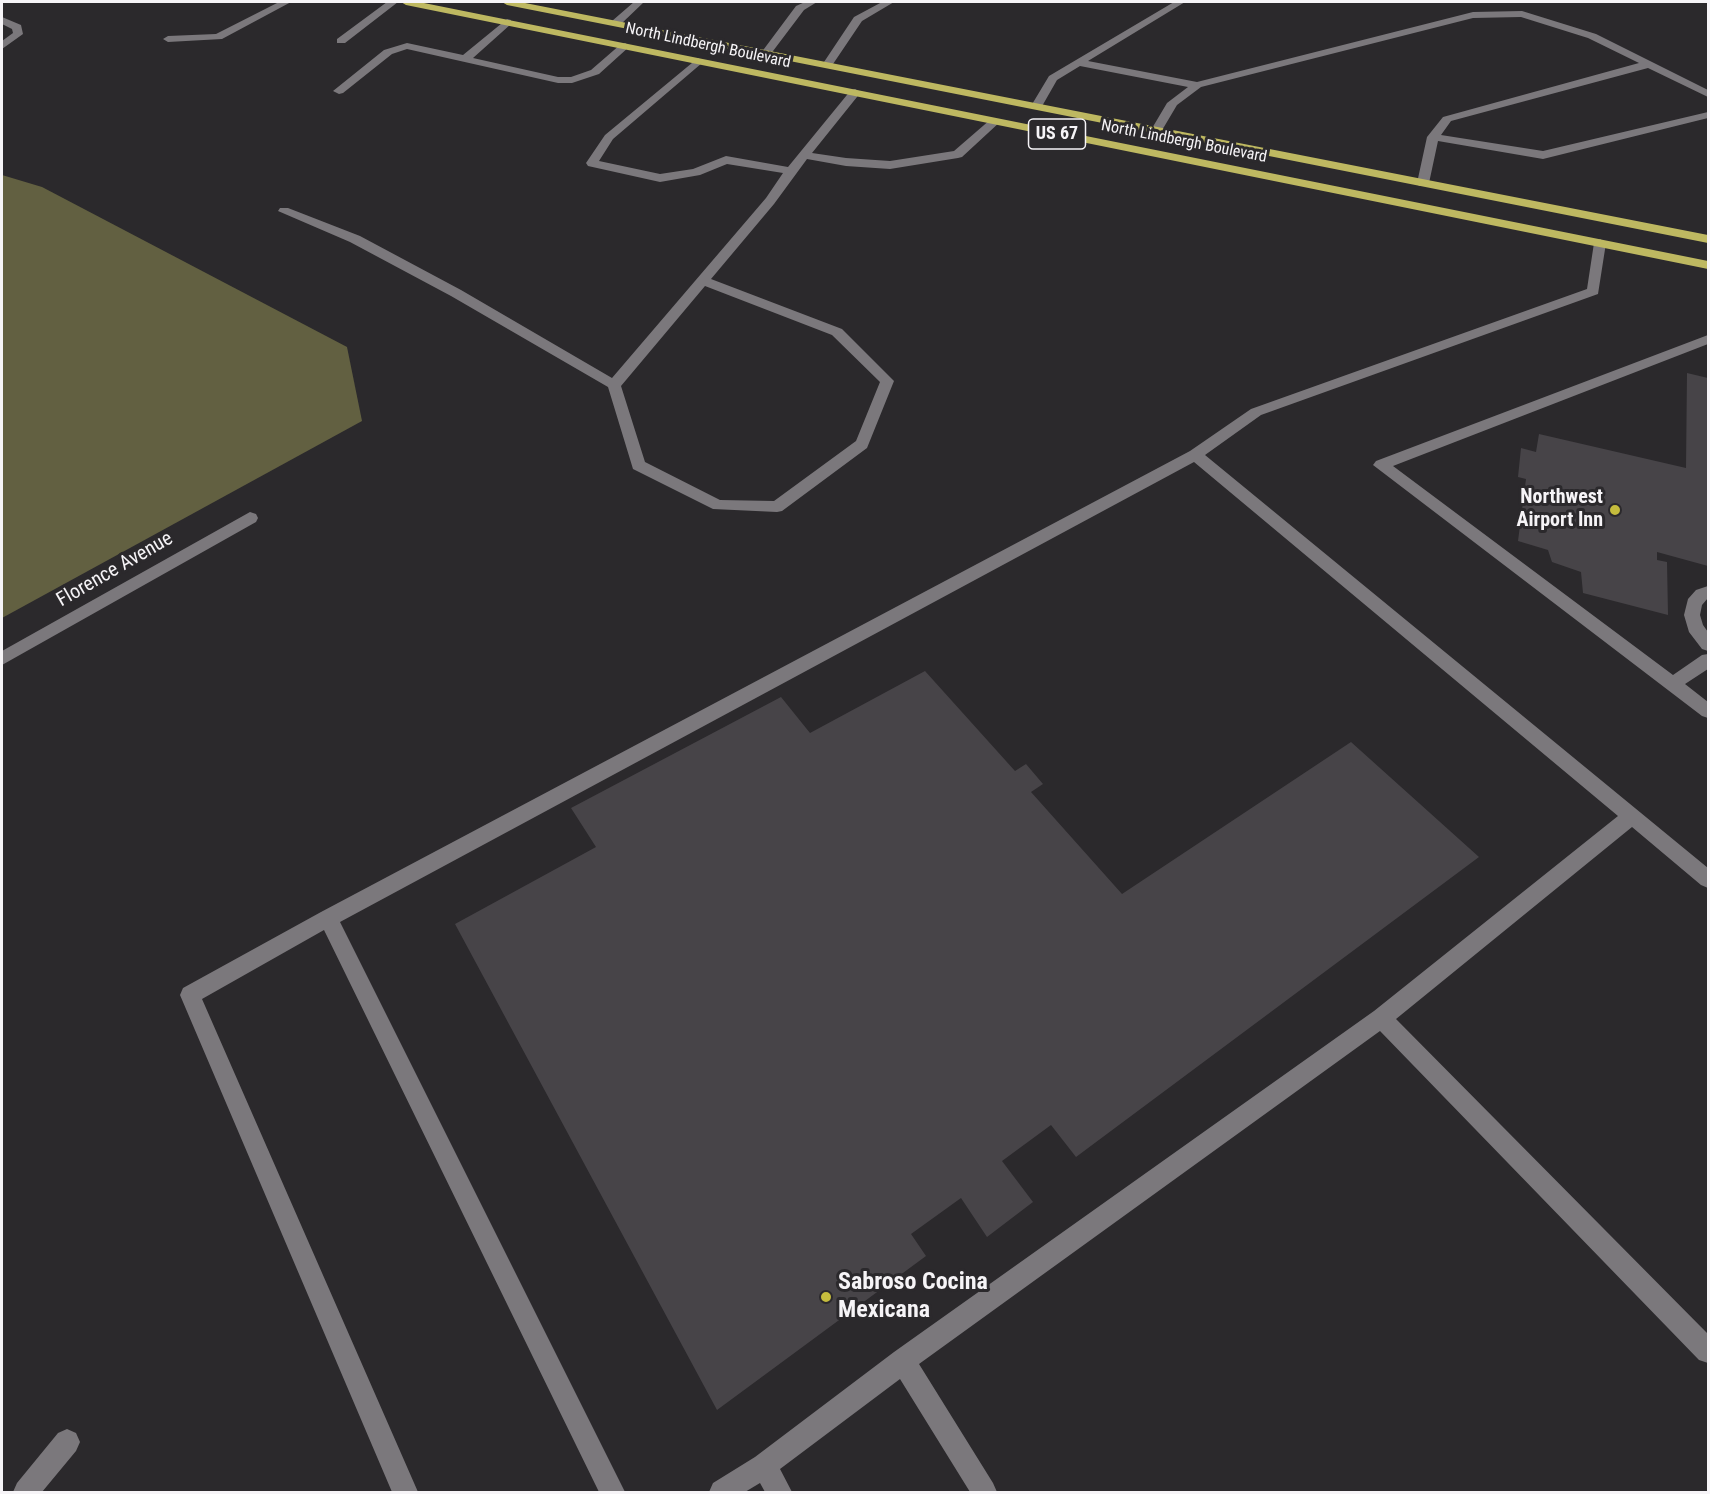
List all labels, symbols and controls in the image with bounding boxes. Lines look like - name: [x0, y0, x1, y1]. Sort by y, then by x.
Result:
- street label: North Lindbergh Boulevard: [624, 19, 792, 73]
- street label: North Lindbergh Boulevard: [1100, 117, 1268, 167]
- road number: US 67: [1028, 119, 1086, 149]
- place label: Northwest Airport Inn: [1517, 486, 1603, 533]
- marker: Northwest Airport Inn: [1608, 503, 1622, 517]
- street label: Florence Avenue: [53, 527, 177, 613]
- place label: Sabroso Cocina Mexicana: [838, 1269, 988, 1325]
- marker: Sabroso Cocina Mexicana: [819, 1290, 833, 1304]

